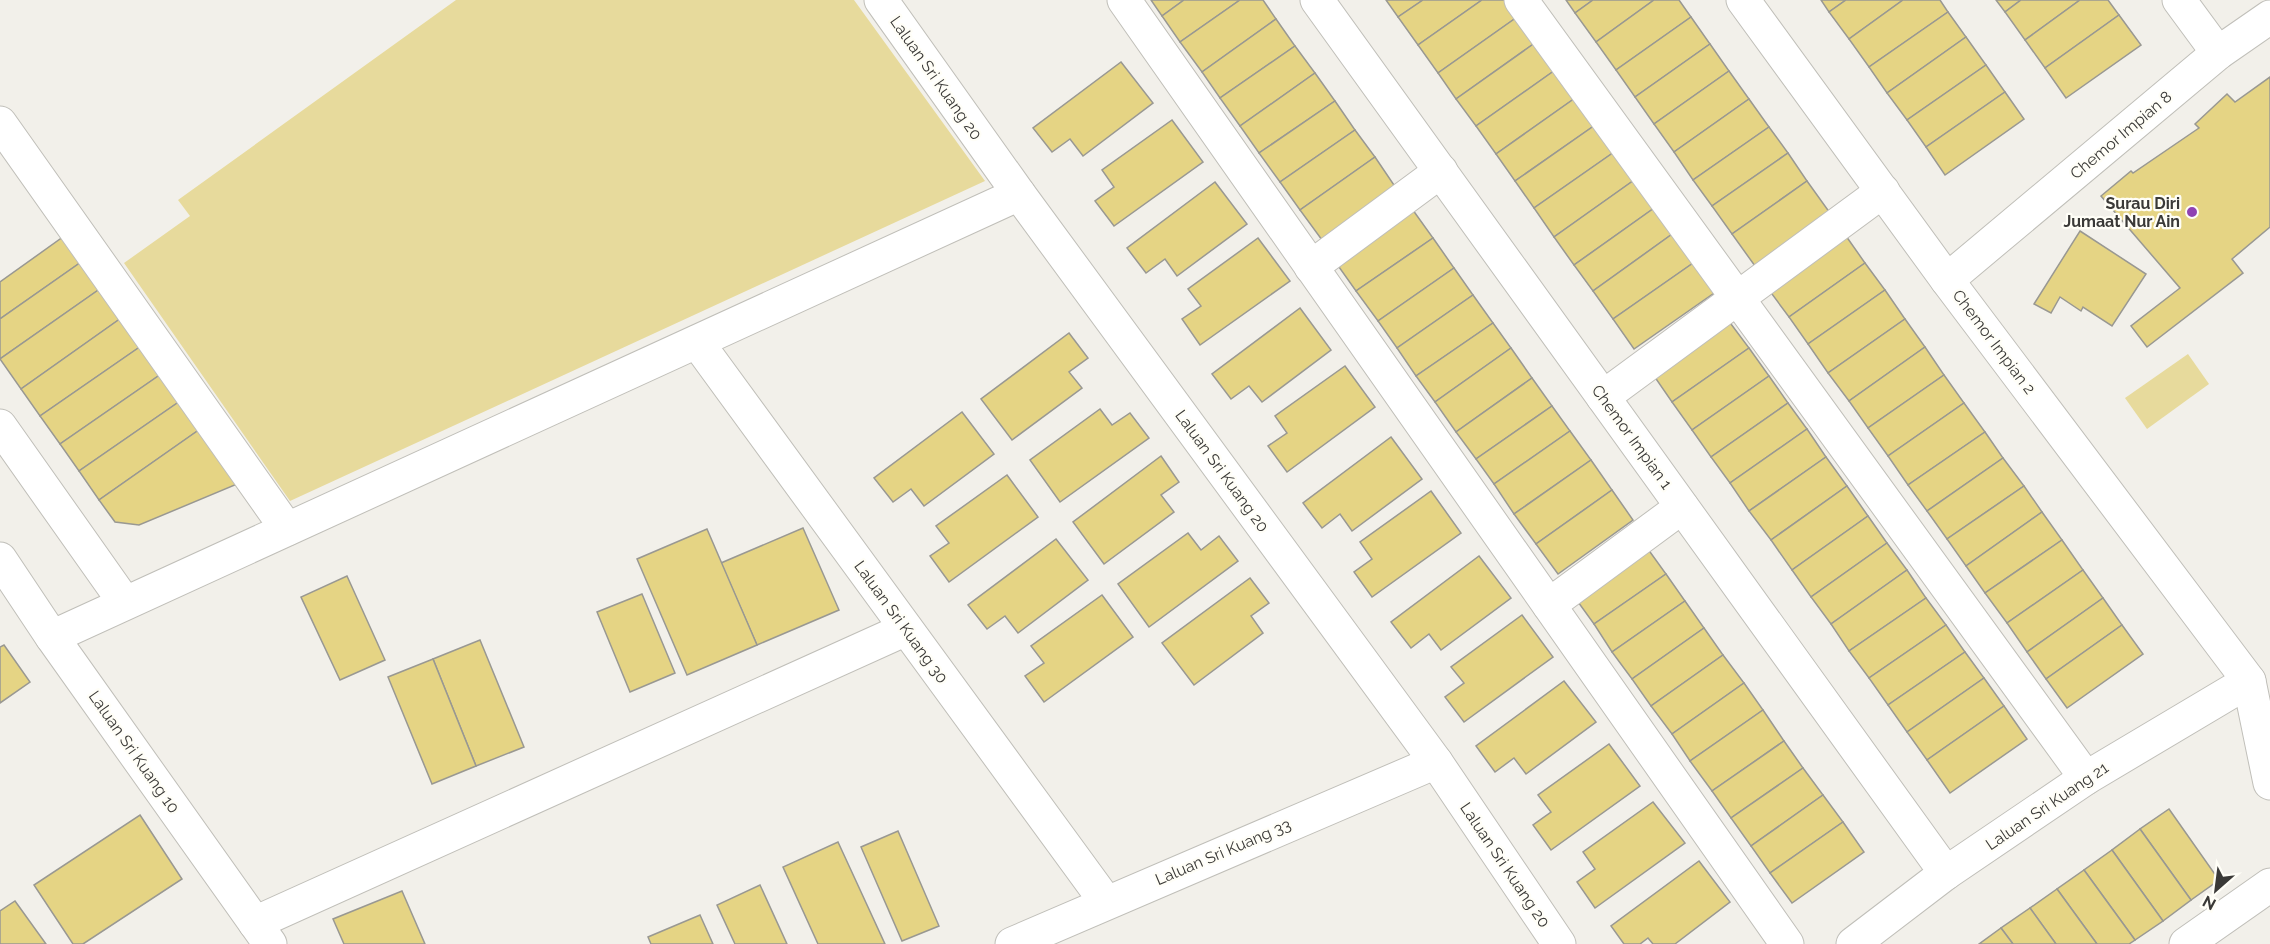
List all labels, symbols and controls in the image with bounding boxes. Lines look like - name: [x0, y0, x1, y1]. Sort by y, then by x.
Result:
- street label: Laluan Sri Kuang 20: [886, 13, 986, 143]
- street label: Chemor Impian 8: [2066, 87, 2176, 183]
- place label: Surau Diri Jumaat Nur Ain: [2063, 194, 2180, 231]
- marker: Surau Diri Jumaat Nur Ain: [2185, 205, 2199, 219]
- street label: Chemor Impian 2: [1949, 286, 2039, 398]
- street label: Chemor Impian 1: [1588, 381, 1676, 493]
- street label: Laluan Sri Kuang 20: [1171, 406, 1273, 536]
- street label: Laluan Sri Kuang 30: [850, 557, 952, 687]
- street label: Laluan Sri Kuang 10: [85, 687, 183, 817]
- street label: Laluan Sri Kuang 21: [1982, 758, 2112, 854]
- street label: Laluan Sri Kuang 20: [1456, 799, 1554, 931]
- street label: Laluan Sri Kuang 33: [1152, 815, 1294, 889]
- north arrow: [2186, 860, 2246, 920]
- text: N: [2199, 892, 2219, 914]

